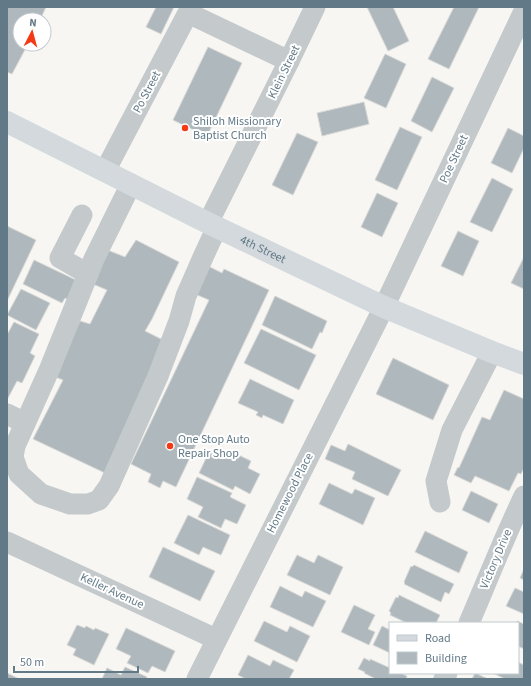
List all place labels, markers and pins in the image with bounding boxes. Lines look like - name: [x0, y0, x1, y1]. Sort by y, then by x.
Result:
- place label: Shiloh Missionary Baptist Church: [193, 113, 282, 144]
- marker: Shiloh Missionary Baptist Church: [180, 123, 190, 133]
- place label: One Stop Auto Repair Shop: [178, 431, 250, 462]
- marker: One Stop Auto Repair Shop: [165, 441, 175, 451]

